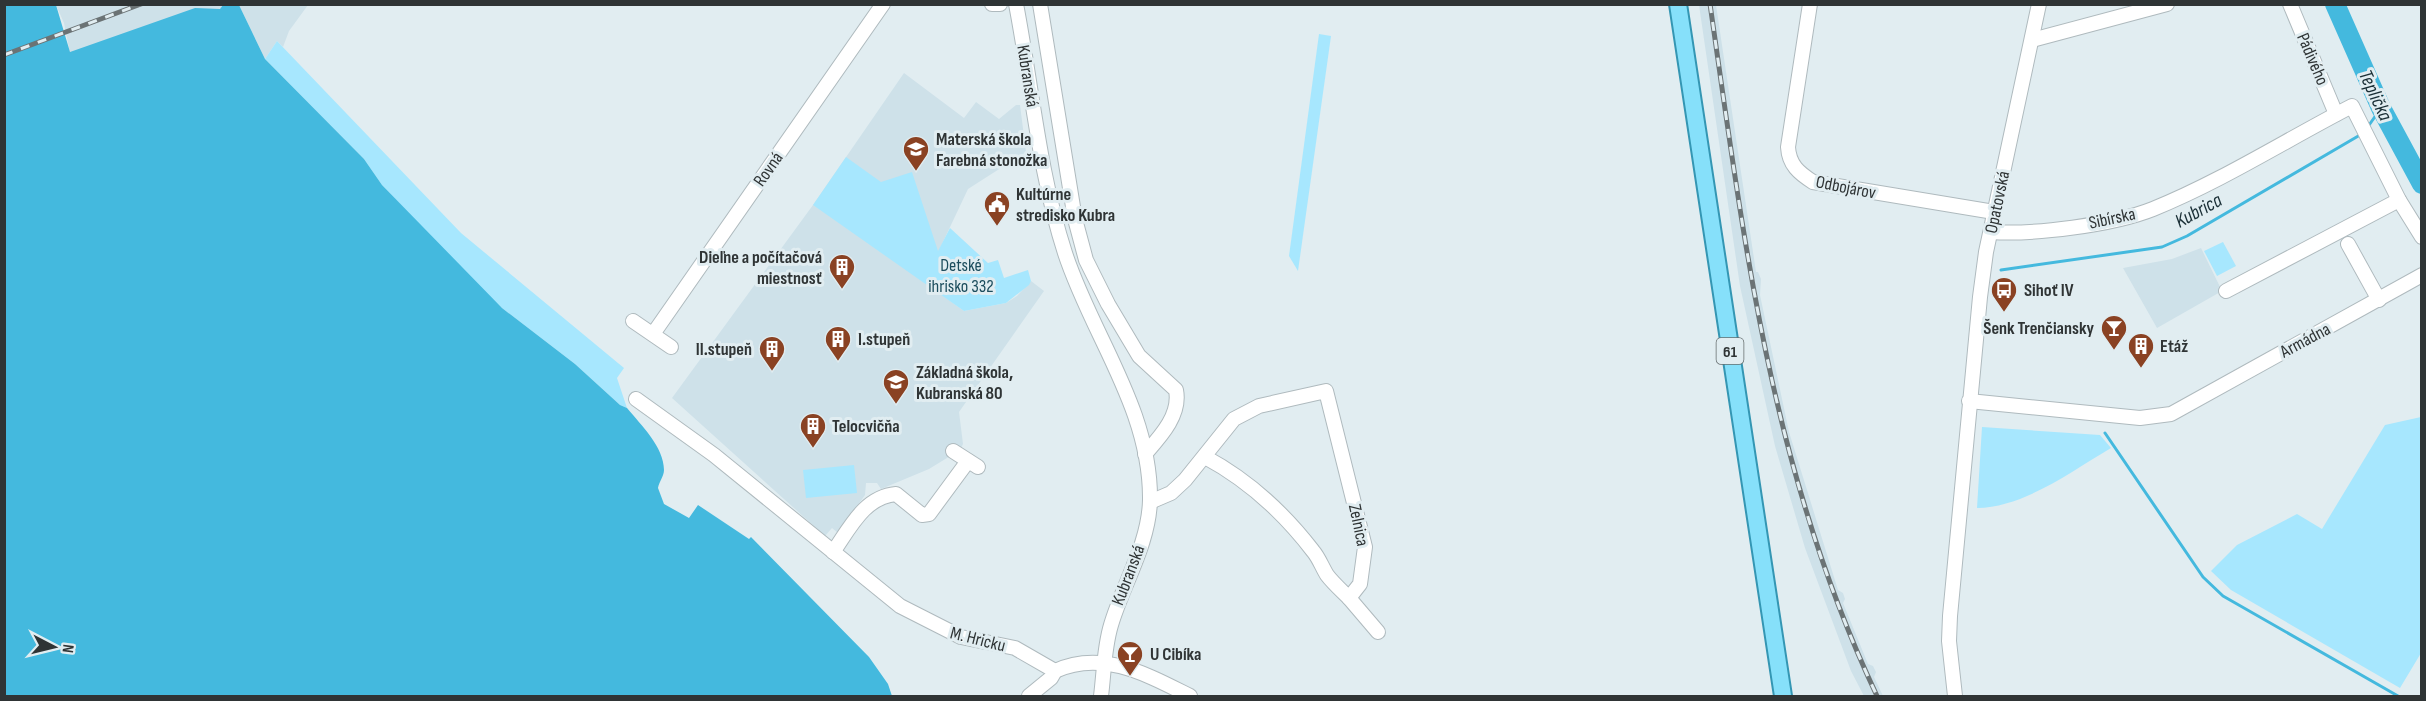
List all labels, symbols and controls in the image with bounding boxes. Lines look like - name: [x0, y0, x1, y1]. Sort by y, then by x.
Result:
- street label: Pádivého: [2292, 30, 2333, 88]
- street label: Kubranská: [1012, 43, 1043, 109]
- water label: Teplička: [2353, 66, 2397, 125]
- place label: Materská škola Farebná stonožka: [936, 129, 1047, 171]
- school or university icon: Materská škola Farebná stonožka: [901, 134, 931, 172]
- street label: Rovná: [749, 148, 788, 190]
- street label: Opatovská: [1981, 169, 2014, 235]
- street label: Odbojárov: [1814, 171, 1878, 204]
- place label: Kultúrne stredisko Kubra: [1016, 184, 1115, 226]
- water label: Kubrica: [2171, 188, 2226, 234]
- public building icon: Kultúrne stredisko Kubra: [982, 189, 1012, 227]
- street label: Sibírska: [2087, 203, 2137, 234]
- place label: Dieľne a počítačová miestnosť: [699, 247, 822, 289]
- building icon: Dieľne a počítačová miestnosť: [827, 252, 857, 290]
- park label: Detské ihrisko 332: [928, 255, 994, 297]
- bus stop icon: Sihoť IV: [1989, 275, 2019, 313]
- place label: Sihoť IV: [2024, 280, 2074, 301]
- bar icon: Šenk Trenčiansky: [2099, 313, 2129, 351]
- place label: Šenk Trenčiansky: [1983, 318, 2095, 339]
- street label: Armádna: [2276, 319, 2334, 363]
- building icon: I.stupeň: [823, 324, 853, 362]
- place label: I.stupeň: [858, 329, 910, 350]
- building icon: Etáž: [2126, 331, 2156, 369]
- building icon: II.stupeň: [757, 334, 787, 372]
- place label: Etáž: [2160, 336, 2188, 357]
- road number: 61: [1716, 338, 1744, 364]
- place label: II.stupeň: [696, 339, 752, 360]
- place label: Základná škola, Kubranská 80: [916, 362, 1013, 404]
- school or university icon: Základná škola, Kubranská 80: [881, 367, 911, 405]
- building icon: Telocvičňa: [798, 411, 828, 449]
- place label: Telocvičňa: [832, 416, 900, 437]
- street label: Zelnica: [1344, 502, 1373, 548]
- street label: Kubranská: [1107, 542, 1150, 608]
- north arrow: [24, 617, 84, 677]
- street label: M. Hricku: [948, 622, 1008, 656]
- bar icon: U Cibíka: [1115, 639, 1145, 677]
- text: N: [57, 643, 77, 654]
- place label: U Cibíka: [1150, 644, 1201, 665]

